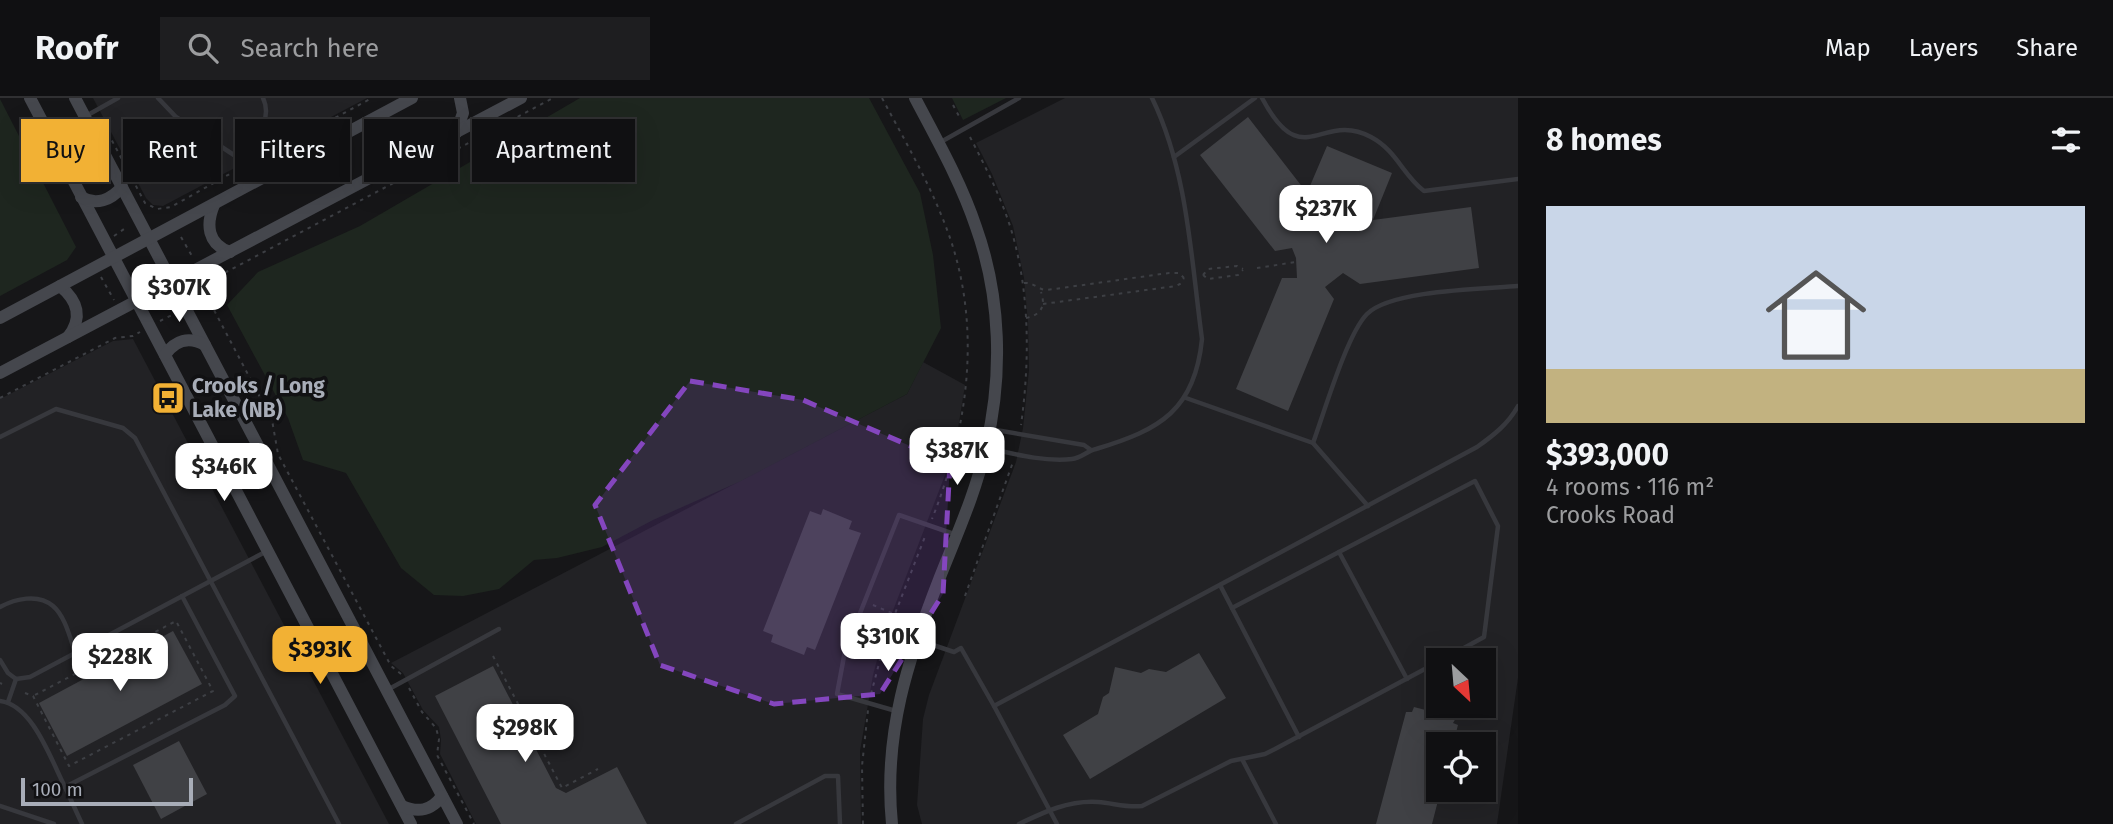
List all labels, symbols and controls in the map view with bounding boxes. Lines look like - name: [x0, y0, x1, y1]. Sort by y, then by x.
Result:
- search box: [160, 17, 650, 80]
- text: Roofr: [35, 28, 118, 68]
- icon: search: [184, 29, 222, 67]
- text: Search here: [240, 33, 379, 64]
- text: Map: [1825, 34, 1871, 62]
- text: Layers: [1909, 34, 1978, 62]
- text: Share: [2016, 34, 2078, 62]
- chip: Buy: [21, 119, 109, 182]
- chip: Rent: [123, 119, 221, 182]
- chip: Filters: [235, 119, 350, 182]
- chip: New: [364, 119, 458, 182]
- chip: Apartment: [472, 119, 635, 182]
- icon: filters: [2047, 121, 2085, 159]
- text: 8 homes: [1546, 122, 1662, 158]
- pin: $237K: [1277, 186, 1375, 245]
- text: $237K: [1295, 194, 1357, 222]
- icon: home: [1753, 252, 1879, 378]
- pin: $307K: [130, 264, 228, 324]
- text: $307K: [148, 273, 210, 301]
- place label: Crooks / Long Lake (NB): [192, 373, 325, 423]
- bus stop icon: Crooks / Long Lake (NB): [149, 379, 187, 417]
- pin: $387K: [908, 428, 1006, 487]
- text: $387K: [926, 436, 988, 464]
- text: $393,000: [1546, 437, 1669, 473]
- pin: $346K: [175, 444, 273, 503]
- text: $346K: [191, 452, 257, 480]
- text: 4 rooms · 116 m²: [1546, 473, 1714, 501]
- text: Crooks Road: [1546, 501, 1675, 529]
- pin: $310K: [839, 614, 937, 673]
- text: $310K: [857, 622, 919, 650]
- pin: $393K: [271, 626, 369, 686]
- pin: $228K: [71, 634, 169, 693]
- text: $393K: [288, 635, 352, 663]
- text: $228K: [88, 642, 152, 670]
- north arrow: [1426, 648, 1496, 718]
- map controls: [1426, 648, 1496, 802]
- pin: $298K: [476, 704, 574, 764]
- text: $298K: [493, 713, 557, 741]
- button: locate: [1426, 732, 1496, 802]
- scale bar: [21, 775, 192, 807]
- text: 100 m: [32, 778, 83, 801]

